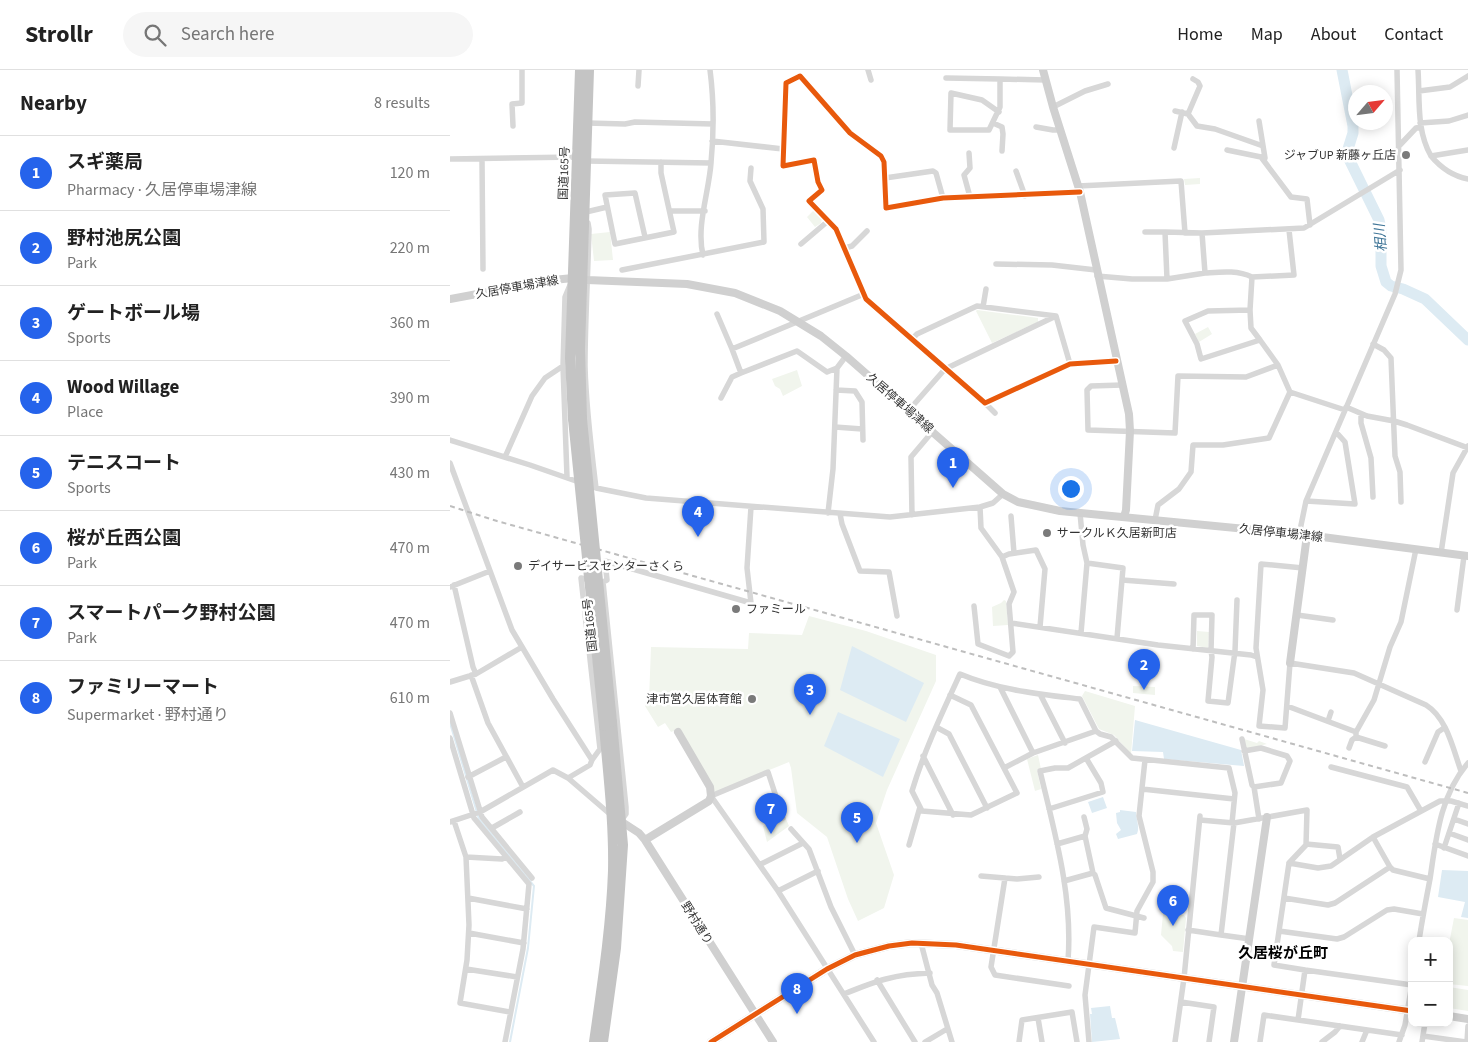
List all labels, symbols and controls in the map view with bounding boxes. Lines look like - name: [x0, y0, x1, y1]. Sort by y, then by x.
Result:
- search box: [123, 12, 473, 57]
- text: Strollr: [25, 17, 93, 52]
- icon: search: [141, 21, 169, 49]
- text: Search here: [181, 21, 274, 48]
- text: Home: [1177, 22, 1223, 47]
- text: Map: [1251, 22, 1283, 47]
- text: About: [1311, 22, 1356, 47]
- text: Contact: [1384, 22, 1443, 47]
- north arrow: [1348, 85, 1393, 130]
- text: Nearby: [20, 88, 87, 118]
- text: 8 results: [374, 92, 430, 114]
- street label: 国道165号: [555, 146, 574, 200]
- place label: ジャブUP 新藤ヶ丘店: [1284, 147, 1396, 164]
- text: スギ薬局: [67, 149, 143, 176]
- marker: ジャブUP 新藤ヶ丘店: [1400, 149, 1412, 161]
- text: 1: [32, 162, 40, 184]
- text: 120 m: [390, 162, 430, 184]
- text: Pharmacy · 久居停車場津線: [67, 179, 257, 201]
- water label: 相川: [1370, 221, 1392, 253]
- text: 野村池尻公園: [67, 225, 181, 252]
- text: 2: [32, 237, 40, 259]
- text: 220 m: [390, 237, 430, 259]
- text: Park: [67, 252, 97, 274]
- street label: 久居停車場津線: [474, 272, 560, 303]
- text: ゲートボール場: [67, 300, 200, 327]
- text: 3: [32, 312, 40, 334]
- text: 360 m: [390, 312, 430, 334]
- text: Sports: [67, 327, 111, 349]
- street label: 久居停車場津線: [862, 369, 937, 437]
- text: Wood Willage: [67, 374, 179, 401]
- text: 4: [32, 387, 40, 409]
- text: 390 m: [390, 387, 430, 409]
- text: Place: [67, 401, 103, 423]
- pin: 1: [937, 447, 969, 488]
- text: テニスコート: [67, 450, 181, 477]
- text: 5: [32, 462, 40, 484]
- text: 430 m: [390, 462, 430, 484]
- your location: [1058, 476, 1084, 502]
- text: Sports: [67, 477, 111, 499]
- pin: 4: [682, 496, 714, 537]
- street label: 久居停車場津線: [1238, 521, 1324, 546]
- text: 桜が丘西公園: [67, 525, 181, 552]
- place label: サークルＫ久居新町店: [1057, 525, 1177, 542]
- marker: サークルＫ久居新町店: [1041, 527, 1053, 539]
- text: 6: [32, 537, 40, 559]
- text: 470 m: [390, 537, 430, 559]
- text: Park: [67, 552, 97, 574]
- place label: デイサービスセンターさくら: [528, 558, 684, 575]
- marker: デイサービスセンターさくら: [512, 560, 524, 572]
- street label: 国道165号: [579, 597, 602, 653]
- text: スマートパーク野村公園: [67, 600, 275, 627]
- place label: ファミール: [746, 601, 806, 618]
- marker: ファミール: [730, 603, 742, 615]
- text: 7: [32, 612, 40, 634]
- text: 470 m: [390, 612, 430, 634]
- text: Park: [67, 627, 97, 649]
- pin: 2: [1128, 649, 1160, 690]
- text: ファミリーマート: [67, 674, 219, 701]
- pin: 3: [794, 674, 826, 715]
- text: 8: [32, 687, 40, 709]
- text: 610 m: [390, 687, 430, 709]
- place label: 津市営久居体育館: [646, 691, 742, 708]
- marker: 津市営久居体育館: [746, 693, 758, 705]
- text: Supermarket · 野村通り: [67, 704, 229, 726]
- pin: 7: [755, 793, 787, 834]
- pin: 5: [841, 802, 873, 843]
- pin: 6: [1157, 885, 1189, 926]
- street label: 野村通り: [677, 898, 717, 948]
- map controls: [1408, 937, 1453, 1027]
- button: +: [1408, 937, 1453, 982]
- district label: 久居桜が丘町: [1238, 943, 1328, 964]
- pin: 8: [781, 973, 813, 1014]
- button: −: [1408, 982, 1453, 1027]

